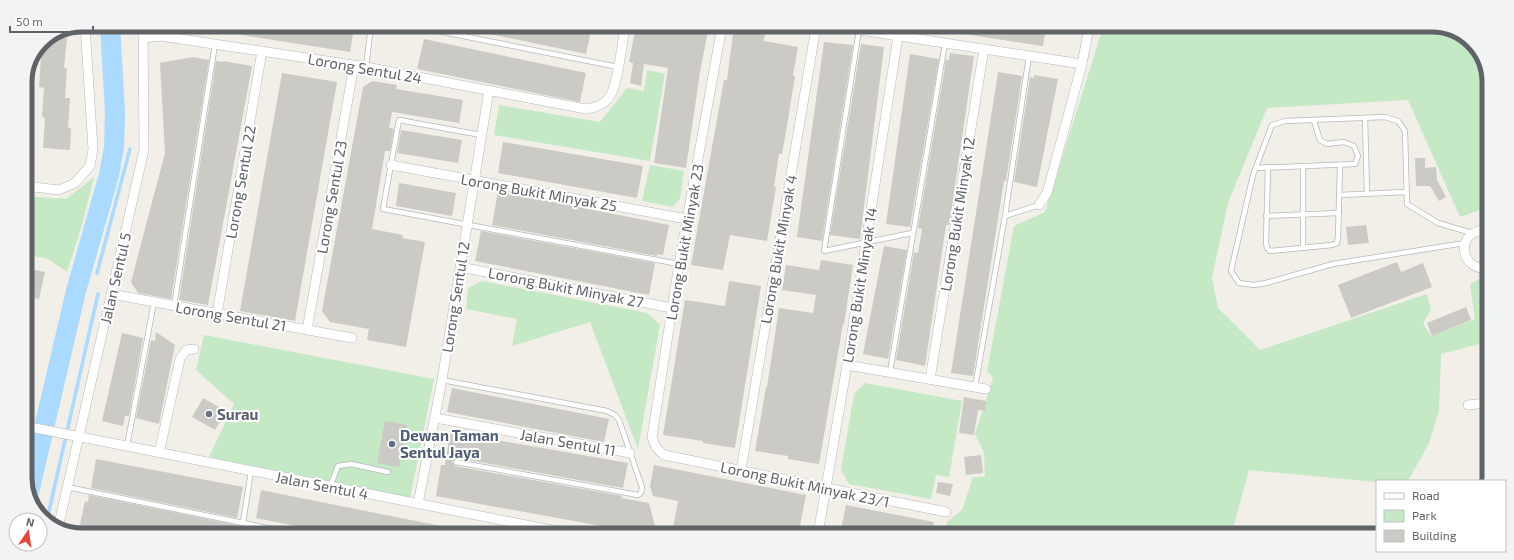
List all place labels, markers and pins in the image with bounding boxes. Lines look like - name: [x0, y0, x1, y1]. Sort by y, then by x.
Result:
- place label: Surau: [217, 405, 259, 423]
- marker: Surau: [204, 409, 214, 419]
- place label: Dewan Taman Sentul Jaya: [400, 426, 499, 462]
- marker: Dewan Taman Sentul Jaya: [387, 439, 397, 449]

